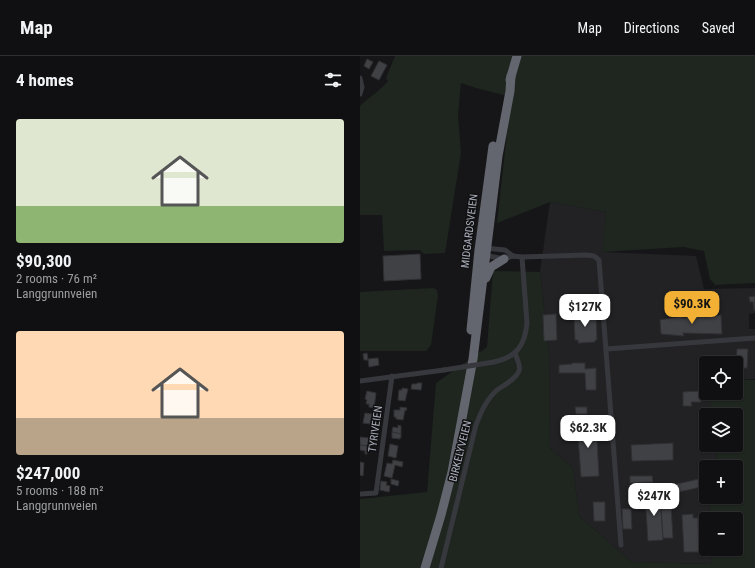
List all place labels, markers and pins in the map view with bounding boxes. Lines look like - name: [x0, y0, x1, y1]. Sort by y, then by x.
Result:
- pin: $90.3K: [659, 291, 725, 325]
- pin: $127K: [557, 294, 613, 328]
- pin: $62.3K: [555, 415, 621, 449]
- pin: $247K: [626, 483, 682, 517]

